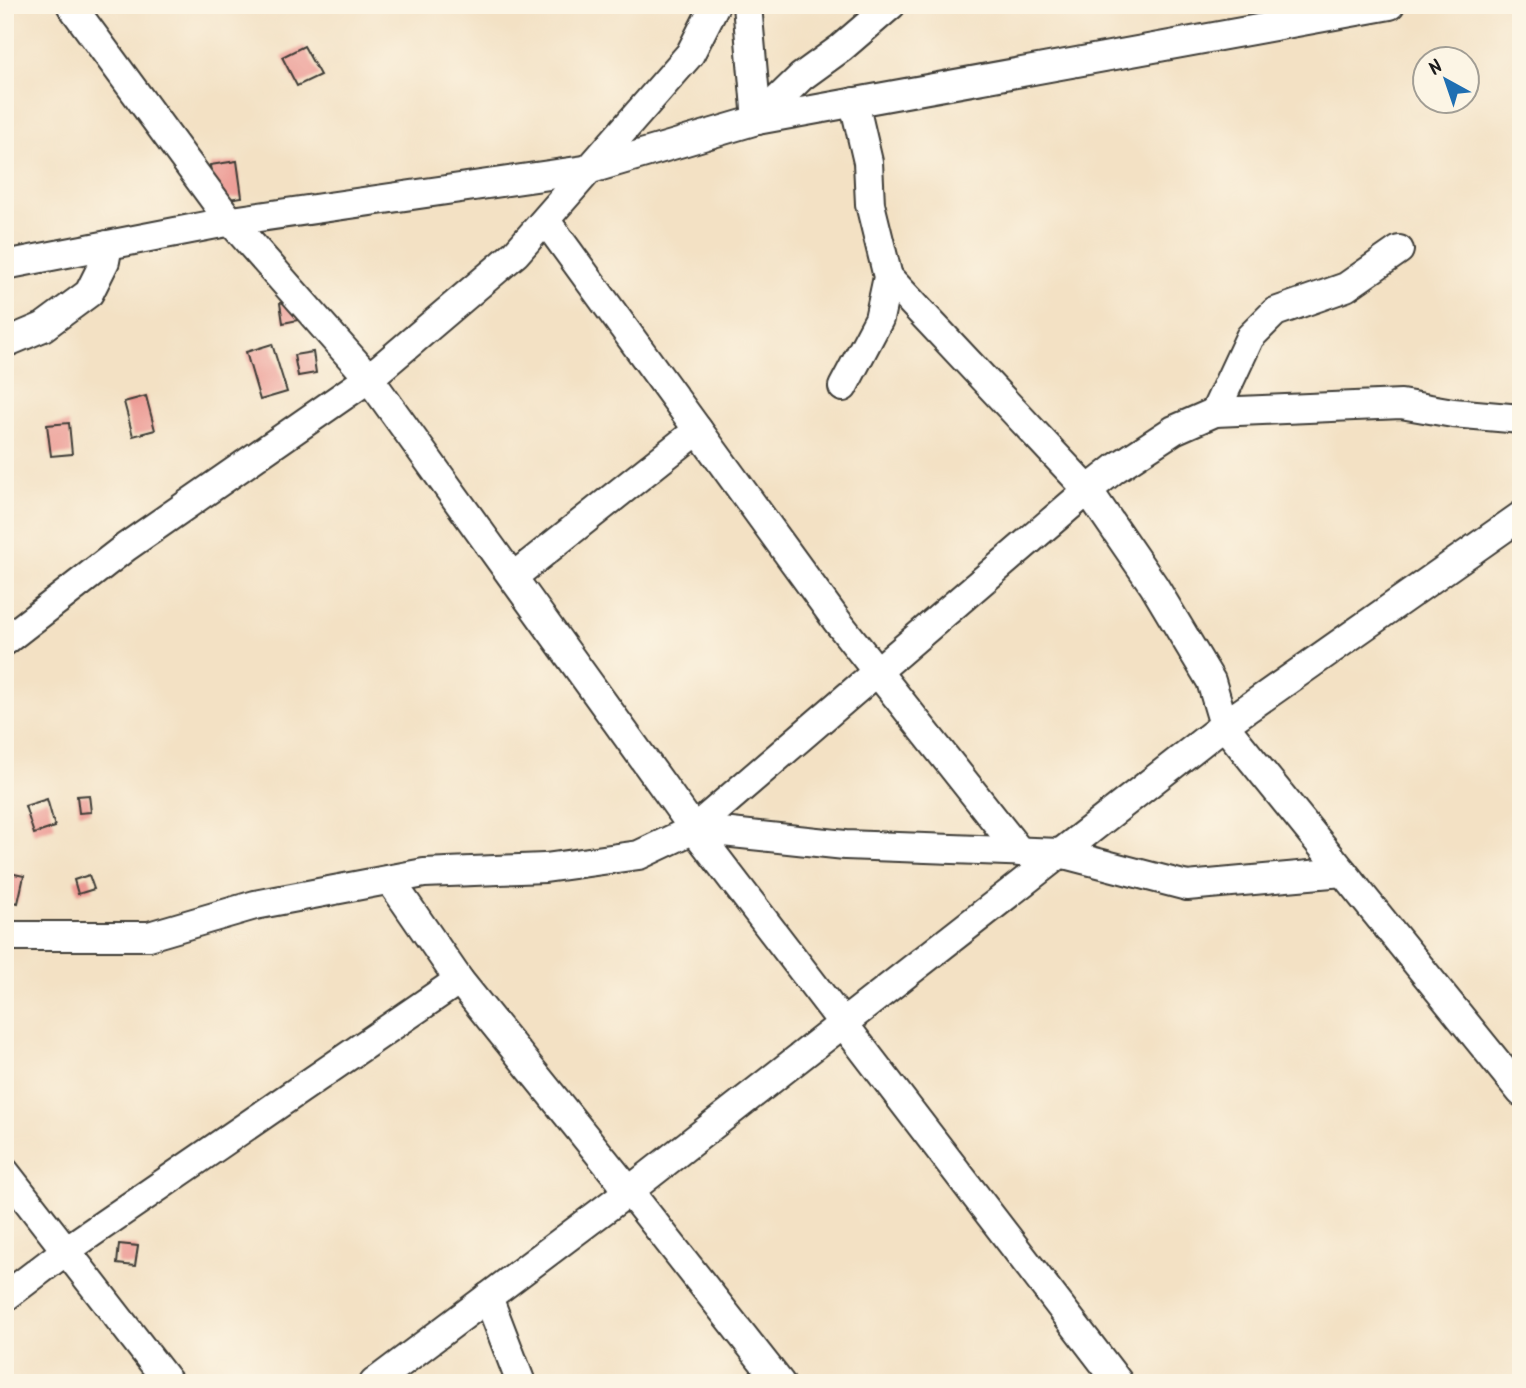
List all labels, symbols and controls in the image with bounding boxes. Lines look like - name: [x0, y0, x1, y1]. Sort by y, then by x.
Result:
- north arrow: [1410, 46, 1480, 116]
- text: N: [1422, 53, 1451, 84]

